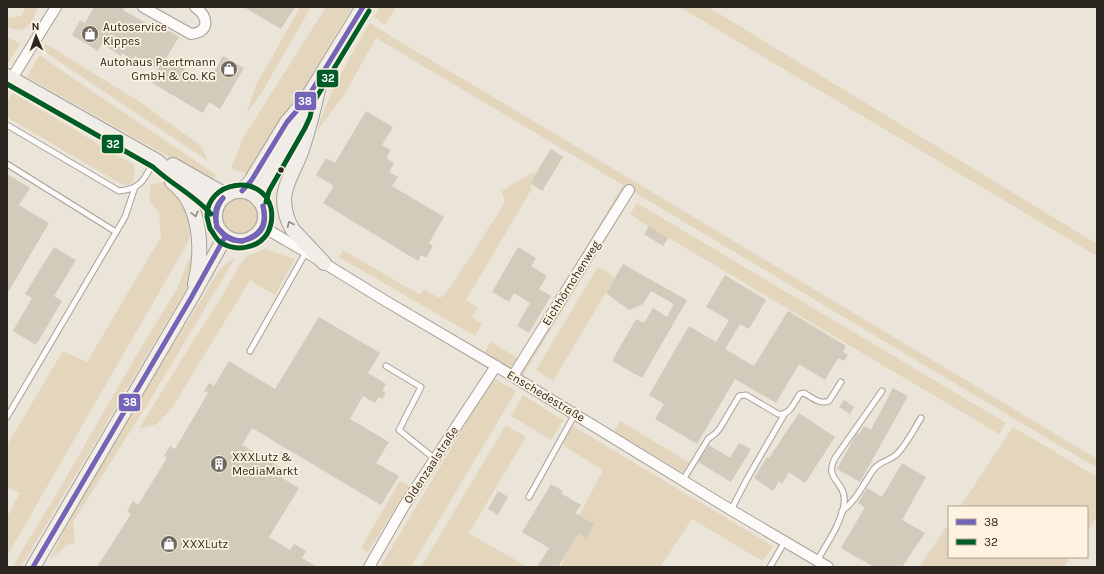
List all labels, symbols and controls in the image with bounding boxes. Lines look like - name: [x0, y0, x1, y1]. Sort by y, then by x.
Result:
- north arrow: [16, 16, 56, 56]
- text: N: [31, 20, 40, 33]
- place label: Autoservice Kippes: [103, 20, 167, 48]
- shop icon: Autoservice Kippes: [80, 24, 100, 44]
- place label: Autohaus Paertmann GmbH & Co. KG: [100, 55, 216, 83]
- shop icon: Autohaus Paertmann GmbH & Co. KG: [219, 59, 239, 79]
- line badge: 32: [316, 69, 339, 88]
- text: 32: [321, 72, 335, 85]
- line badge: 38: [294, 91, 317, 111]
- text: 38: [298, 95, 312, 108]
- line badge: 32: [101, 134, 124, 154]
- text: 32: [106, 138, 120, 151]
- unlabelled marker: [276, 165, 286, 175]
- one-way arrow: [190, 211, 199, 218]
- one-way arrow: [287, 220, 295, 228]
- street label: Eichhörnchenweg: [539, 238, 603, 328]
- street label: Enschedestraße: [504, 367, 588, 425]
- line badge: 38: [118, 393, 141, 412]
- text: 38: [123, 396, 137, 409]
- street label: Oldenzaalstraße: [401, 424, 461, 506]
- place label: XXXLutz & MediaMarkt: [232, 450, 298, 478]
- building icon: XXXLutz & MediaMarkt: [209, 454, 229, 474]
- legend: [948, 506, 1088, 558]
- text: 38: [984, 515, 998, 529]
- shop icon: XXXLutz: [159, 534, 179, 554]
- text: 32: [984, 535, 998, 549]
- place label: XXXLutz: [182, 537, 228, 551]

